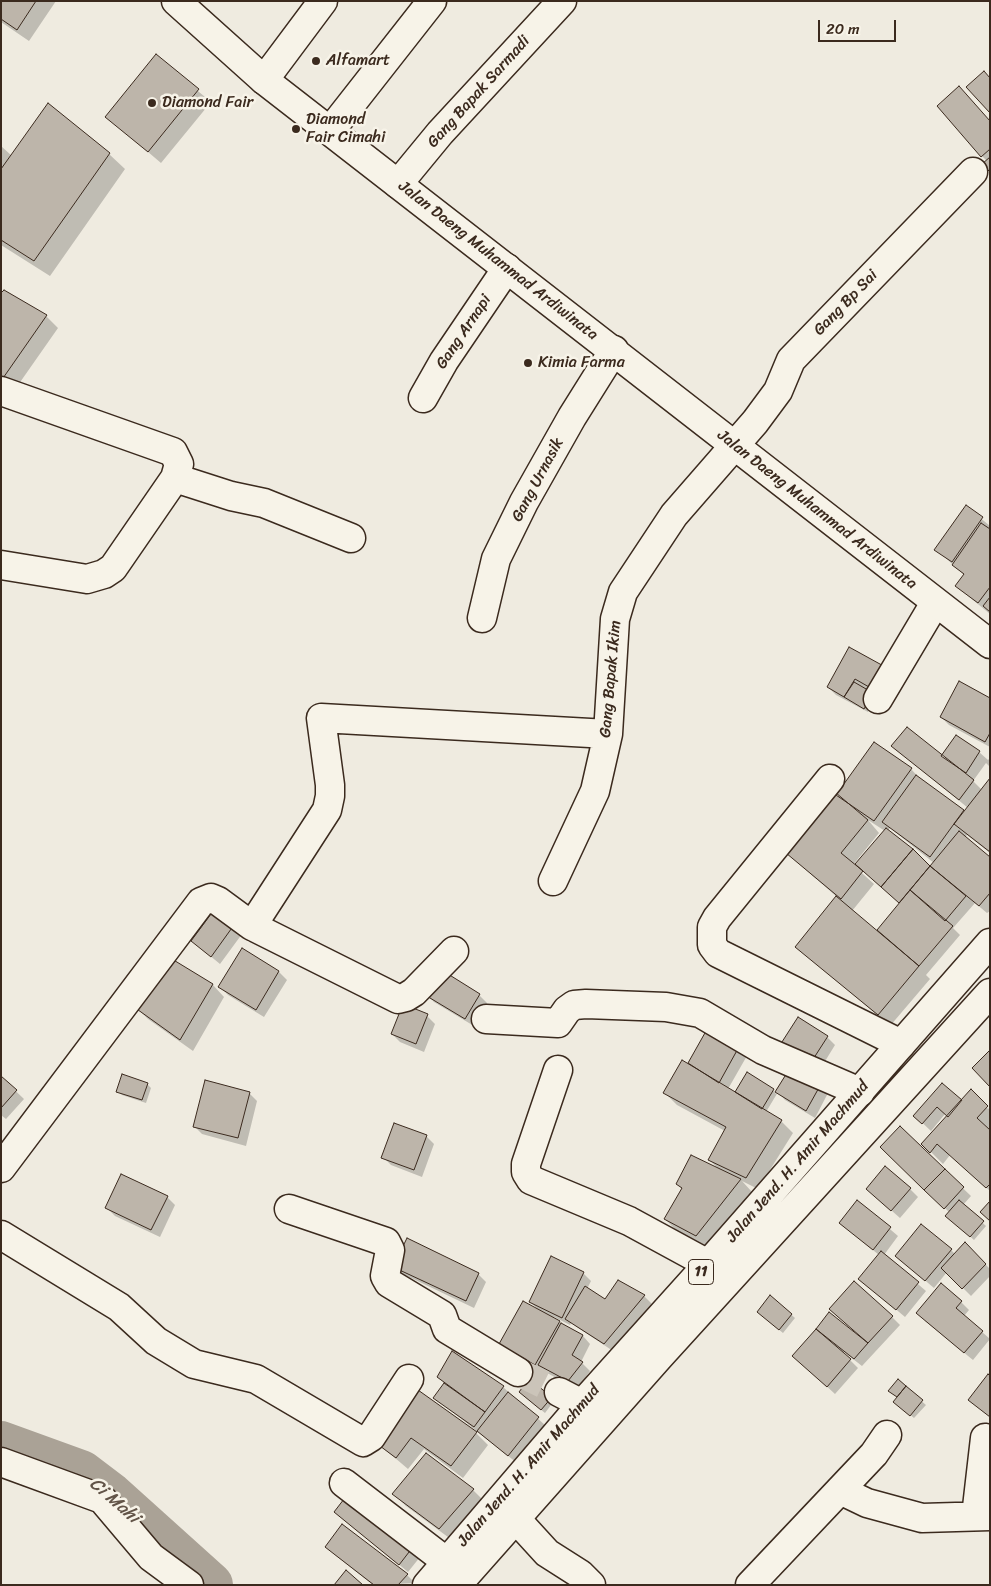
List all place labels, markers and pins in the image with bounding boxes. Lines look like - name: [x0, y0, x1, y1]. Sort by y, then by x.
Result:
- place label: Alfamart: [326, 51, 390, 71]
- marker: Alfamart: [310, 55, 322, 67]
- place label: Diamond Fair: [162, 93, 253, 113]
- marker: Diamond Fair: [146, 97, 158, 109]
- place label: Diamond Fair Cimahi: [306, 110, 385, 148]
- marker: Diamond Fair Cimahi: [290, 123, 302, 135]
- place label: Kimia Farma: [538, 353, 625, 373]
- marker: Kimia Farma: [522, 357, 534, 369]

